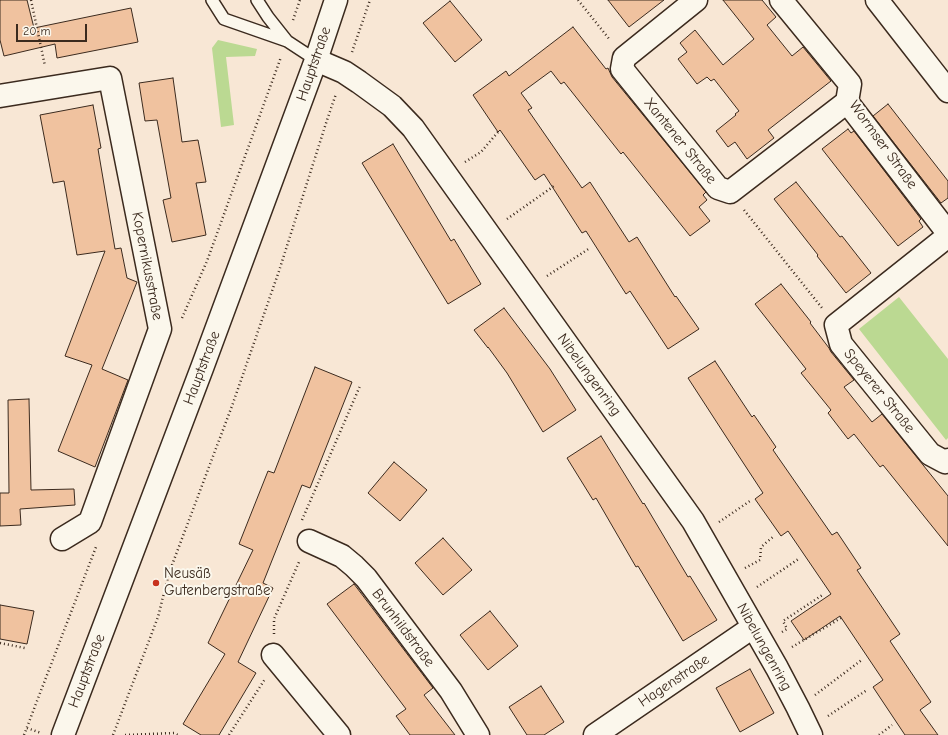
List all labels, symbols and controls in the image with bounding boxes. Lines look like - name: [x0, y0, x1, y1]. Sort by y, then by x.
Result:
- scale bar: [18, 16, 89, 42]
- text: 20 m: [23, 24, 51, 38]
- street label: Hauptstraße: [293, 24, 335, 104]
- street label: Xantener Straße: [640, 94, 720, 188]
- street label: Wormser Straße: [845, 97, 921, 193]
- street label: Kopernikusstraße: [128, 210, 166, 322]
- street label: Hauptstraße: [180, 328, 224, 408]
- street label: Nibelungenring: [553, 330, 625, 420]
- street label: Speyerer Straße: [840, 345, 918, 437]
- place label: Neusäß Gutenbergstraße: [164, 565, 270, 600]
- marker: Neusäß Gutenbergstraße: [151, 578, 161, 588]
- street label: Brunhildstraße: [368, 585, 438, 671]
- street label: Nibelungenring: [733, 600, 795, 694]
- street label: Hauptstraße: [65, 631, 109, 711]
- street label: Hagenstraße: [635, 651, 713, 711]

